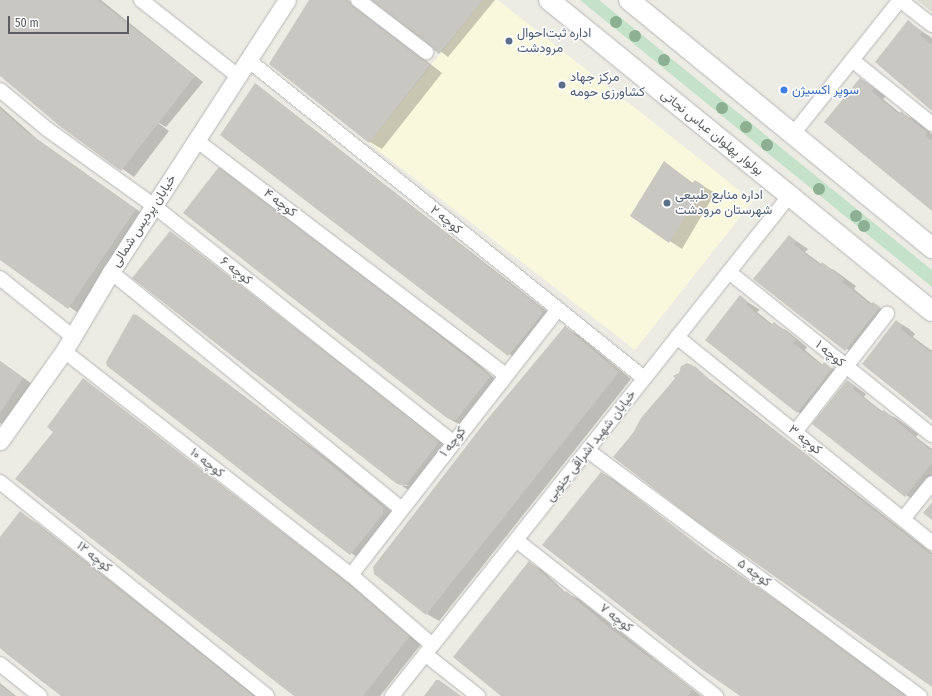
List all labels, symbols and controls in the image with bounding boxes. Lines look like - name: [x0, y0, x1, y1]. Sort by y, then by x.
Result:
- scale bar: [10, 8, 131, 34]
- text: 50 m: [15, 16, 39, 30]
- place label: اداره ثبت‌احوال مرودشت: [517, 26, 591, 57]
- marker: اداره ثبت‌احوال مرودشت: [504, 36, 514, 46]
- place label: مرکز جهاد کشاورزی حومه: [570, 70, 645, 101]
- marker: مرکز جهاد کشاورزی حومه: [557, 80, 567, 90]
- place label: سوپر اکسیژن: [792, 82, 859, 98]
- marker: سوپر اکسیژن: [779, 85, 789, 95]
- street label: بولوار پهلوان عباس نجاتی: [658, 87, 766, 179]
- street label: خیابان پردیس شمالی: [108, 172, 180, 270]
- street label: کوچه ۴: [260, 185, 300, 221]
- place label: اداره منابع طبیعی شهرستان مرودشت: [675, 188, 772, 219]
- marker: اداره منابع طبیعی شهرستان مرودشت: [662, 198, 672, 208]
- street label: کوچه ۲: [427, 202, 465, 238]
- street label: کوچه ۶: [217, 254, 255, 288]
- street label: کوچه ۱: [812, 337, 848, 371]
- street label: خیابان شهید اشراقی جنوبی: [543, 387, 639, 505]
- street label: کوچه ۳: [785, 422, 825, 458]
- street label: کوچه ۱: [436, 424, 470, 460]
- street label: کوچه ۱۰: [187, 445, 227, 481]
- street label: کوچه ۱۲: [73, 538, 115, 576]
- street label: کوچه ۵: [734, 556, 774, 590]
- street label: کوچه ۷: [596, 600, 636, 636]

